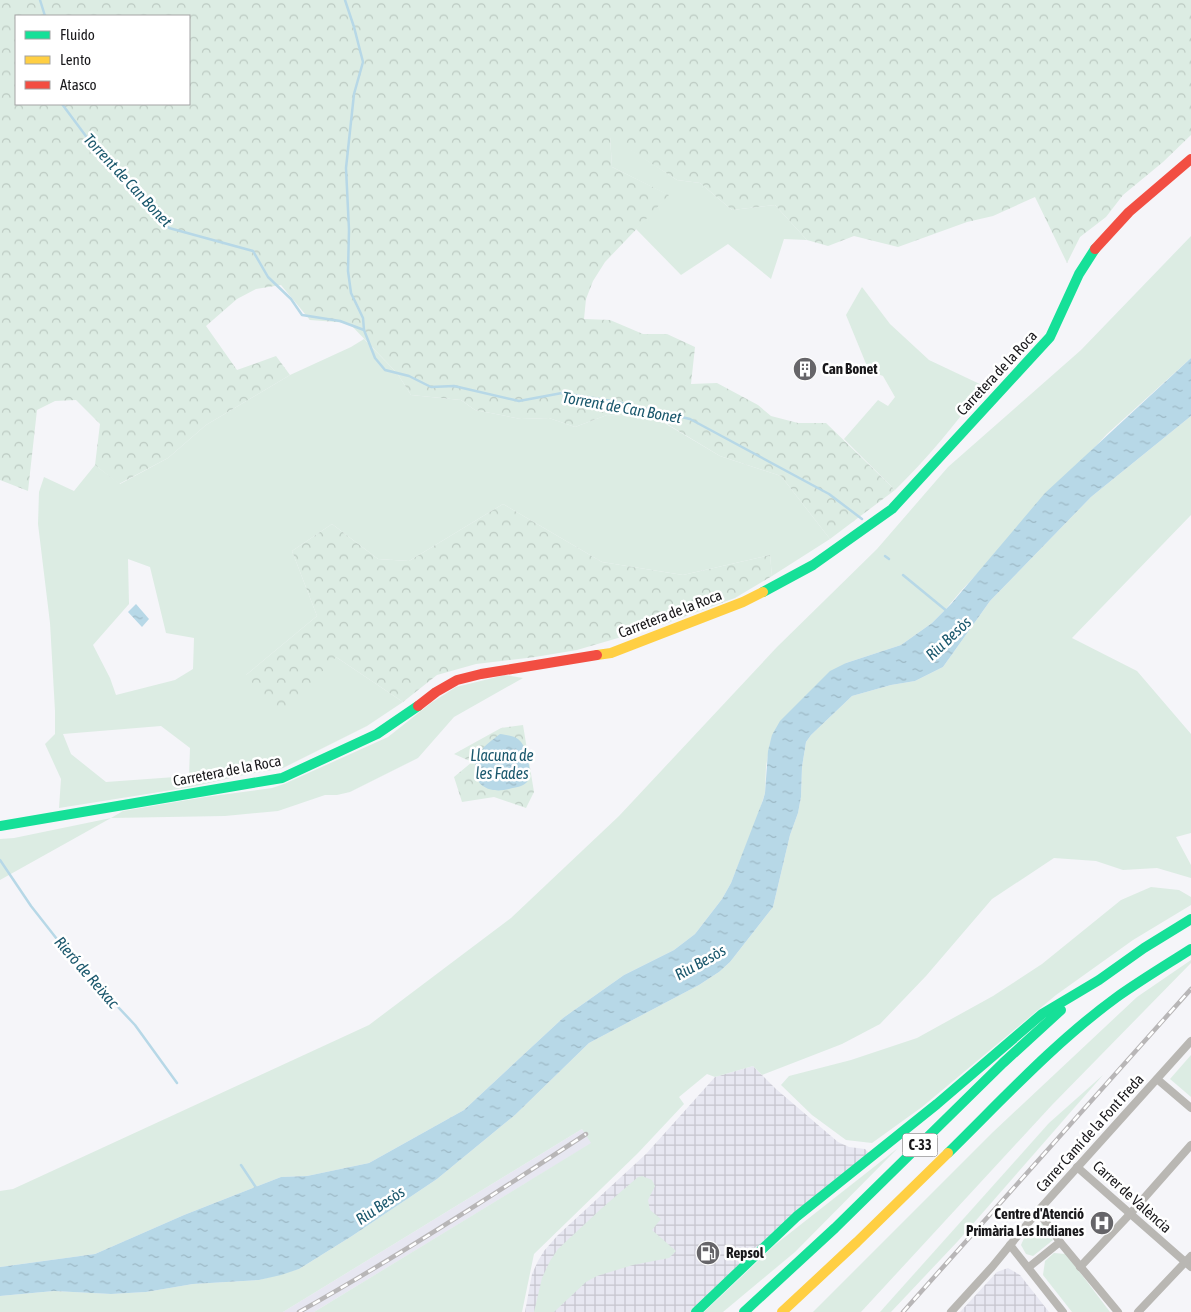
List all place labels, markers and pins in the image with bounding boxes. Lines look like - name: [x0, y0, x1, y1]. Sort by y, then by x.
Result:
- building icon: Can Bonet: [792, 356, 818, 382]
- place label: Can Bonet: [822, 360, 878, 377]
- place label: Centre d'Atenció Primària Les Indianes: [966, 1205, 1085, 1239]
- hospital icon: Centre d'Atenció Primària Les Indianes: [1089, 1210, 1115, 1236]
- fuel station icon: Repsol: [695, 1240, 721, 1266]
- place label: Repsol: [726, 1244, 765, 1261]

